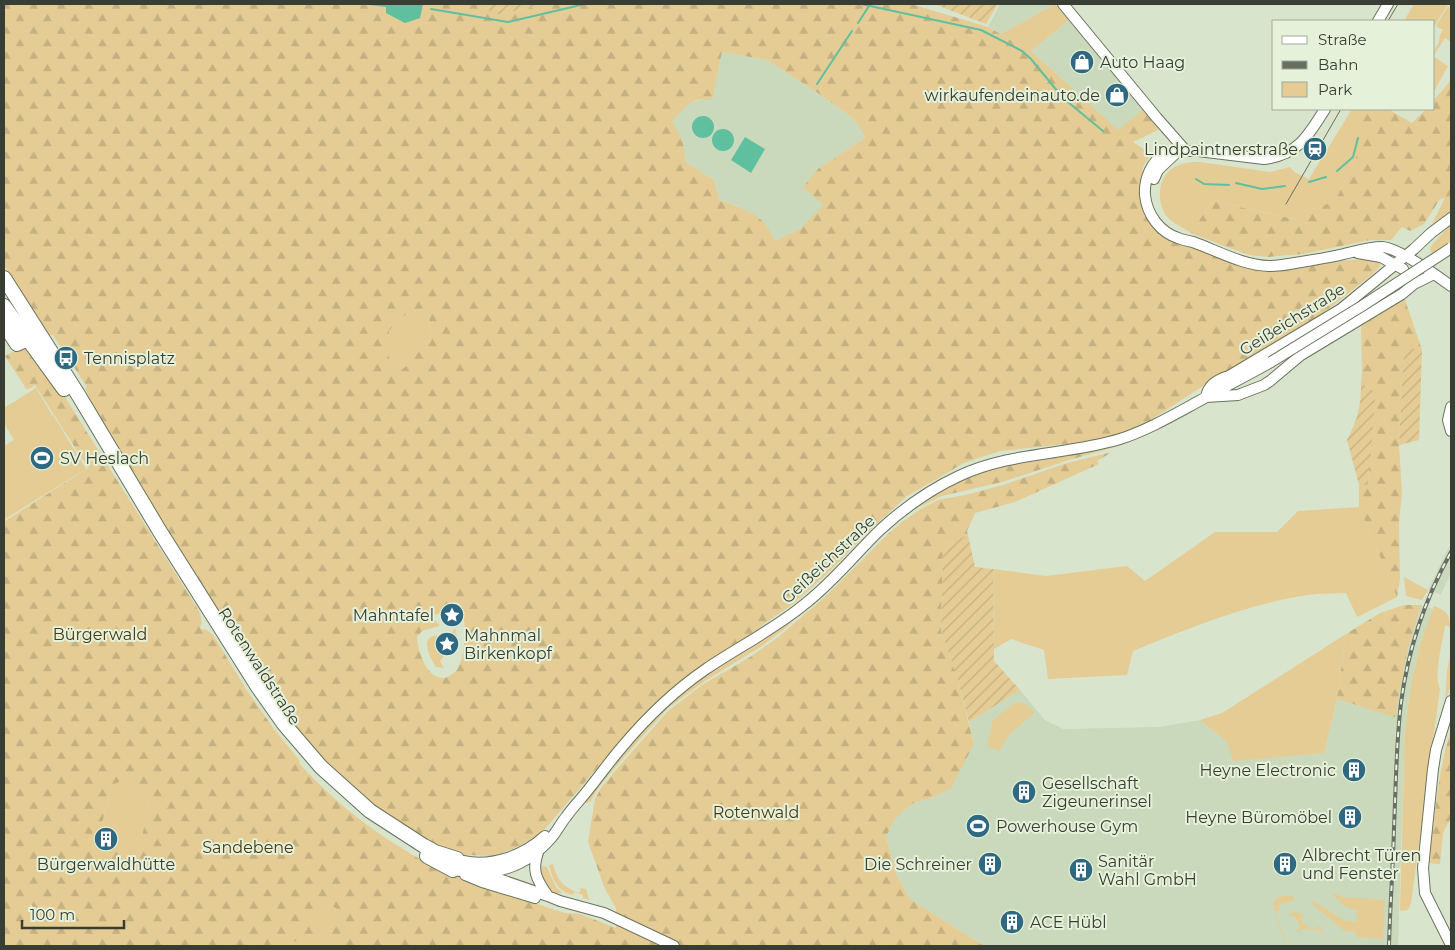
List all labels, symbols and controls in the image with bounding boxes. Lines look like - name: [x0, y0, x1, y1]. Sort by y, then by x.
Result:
- legend: [1272, 20, 1435, 110]
- text: Straße: [1318, 30, 1367, 49]
- shop icon: Auto Haag: [1069, 49, 1095, 75]
- place label: Auto Haag: [1100, 53, 1185, 72]
- text: Bahn: [1318, 55, 1358, 74]
- text: Park: [1318, 80, 1352, 99]
- shop icon: wirkaufendeinauto.de: [1104, 82, 1130, 108]
- place label: wirkaufendeinauto.de: [924, 86, 1100, 105]
- station icon: Lindpaintnerstraße: [1302, 136, 1328, 162]
- place label: Lindpaintnerstraße: [1144, 140, 1298, 159]
- street label: Geißeichstraße: [1236, 279, 1348, 359]
- bus stop icon: Tennisplatz: [53, 345, 79, 371]
- place label: Tennisplatz: [84, 349, 175, 368]
- sports icon: SV Heslach: [29, 445, 55, 471]
- place label: SV Heslach: [60, 449, 149, 468]
- street label: Geißeichstraße: [778, 511, 879, 607]
- place icon: Mahntafel: [439, 602, 465, 628]
- street label: Rotenwaldstraße: [214, 604, 305, 729]
- place label: Mahntafel: [353, 606, 434, 625]
- park label: Bürgerwald: [53, 625, 147, 644]
- place label: Mahnmal Birkenkopf: [464, 626, 552, 663]
- place icon: Mahnmal Birkenkopf: [434, 631, 460, 657]
- building icon: Heyne Electronic: [1341, 757, 1367, 783]
- place label: Heyne Electronic: [1199, 761, 1336, 780]
- place label: Gesellschaft Zigeunerinsel: [1042, 774, 1152, 811]
- building icon: Gesellschaft Zigeunerinsel: [1011, 779, 1037, 805]
- park label: Rotenwald: [713, 803, 799, 822]
- building icon: Heyne Büromöbel: [1337, 804, 1363, 830]
- place label: Heyne Büromöbel: [1185, 808, 1332, 827]
- sports icon: Powerhouse Gym: [965, 813, 991, 839]
- place label: Powerhouse Gym: [996, 817, 1138, 836]
- building icon: Bürgerwaldhütte: [93, 826, 119, 852]
- park label: Sandebene: [202, 838, 294, 857]
- place label: Albrecht Türen und Fenster: [1302, 846, 1421, 883]
- building icon: Die Schreiner: [977, 851, 1003, 877]
- building icon: Albrecht Türen und Fenster: [1272, 851, 1298, 877]
- place label: Sanitär Wahl GmbH: [1098, 852, 1197, 889]
- place label: Bürgerwaldhütte: [37, 855, 175, 874]
- place label: Die Schreiner: [864, 855, 972, 874]
- building icon: Sanitär Wahl GmbH: [1068, 857, 1094, 883]
- scale bar: [22, 898, 125, 930]
- text: 100 m: [30, 905, 75, 924]
- building icon: ACE Hübl: [999, 909, 1025, 935]
- place label: ACE Hübl: [1030, 913, 1106, 932]

